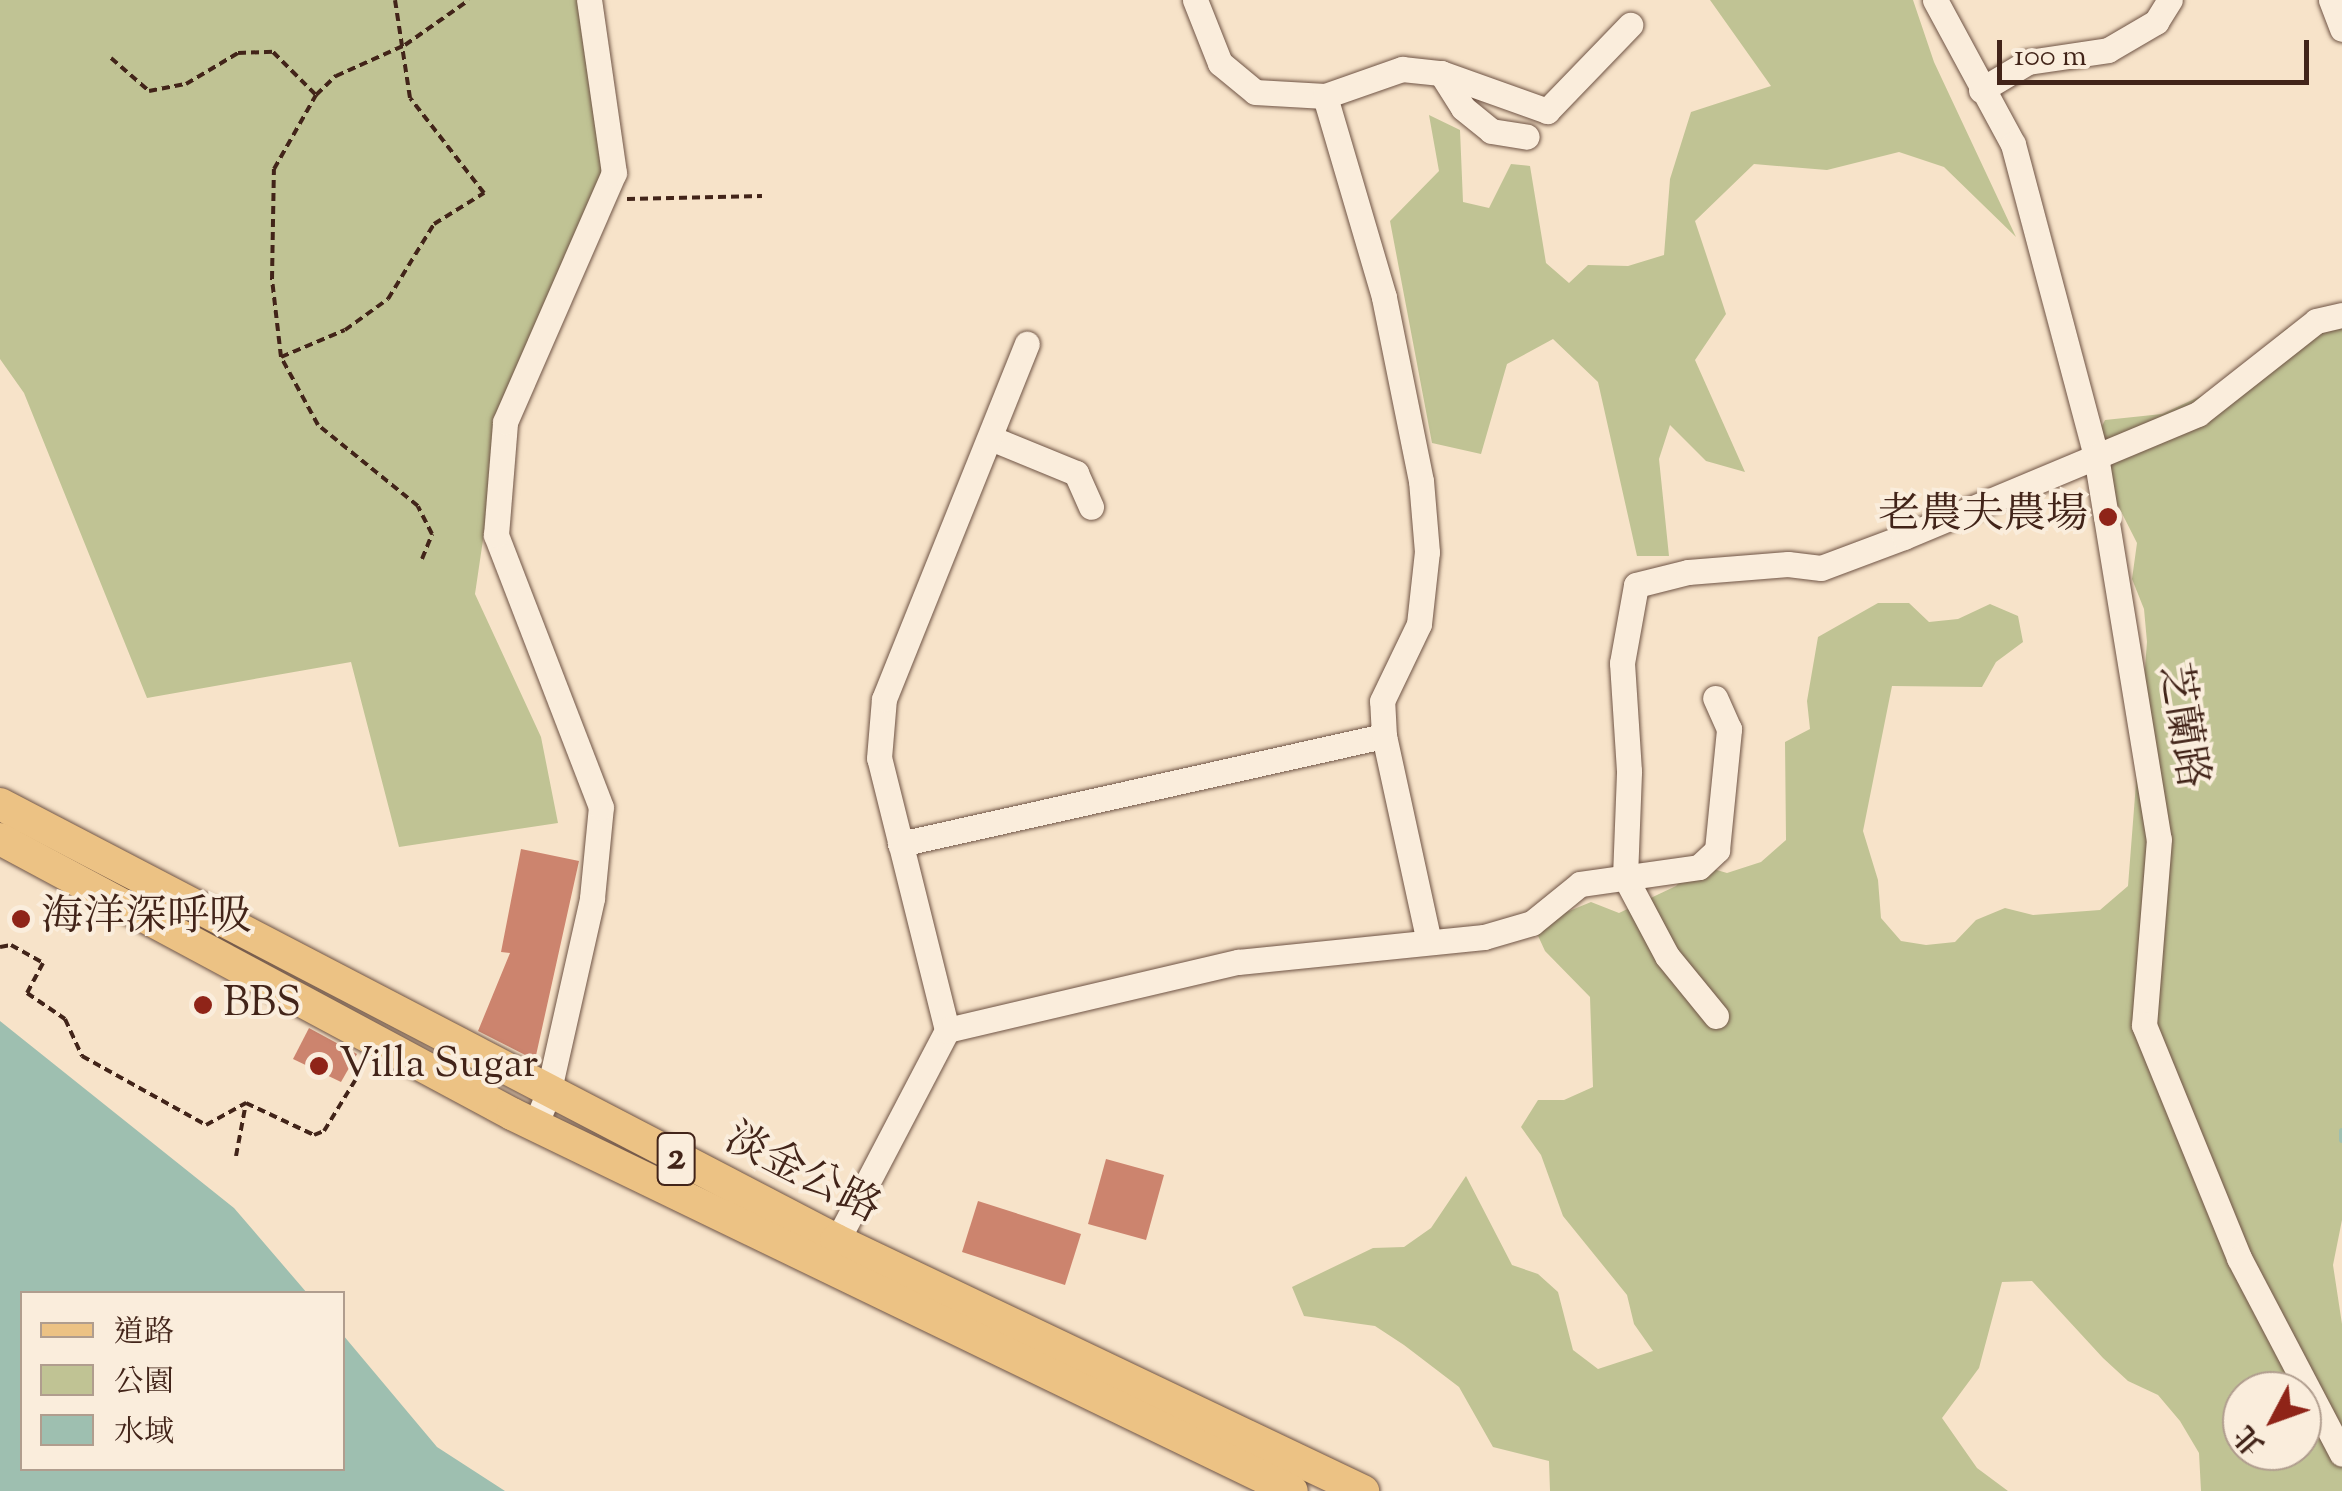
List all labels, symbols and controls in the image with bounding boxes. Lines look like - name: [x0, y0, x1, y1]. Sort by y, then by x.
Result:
- scale bar: [2002, 20, 2314, 82]
- text: 100 m: [2014, 36, 2087, 79]
- place label: 老農夫農場: [1878, 492, 2088, 542]
- marker: 老農夫農場: [2097, 506, 2119, 528]
- street label: 芝蘭路: [2146, 660, 2216, 792]
- place label: 海洋深呼吸: [41, 894, 251, 944]
- marker: 海洋深呼吸: [10, 908, 32, 930]
- place label: BBS: [223, 980, 301, 1030]
- marker: BBS: [192, 994, 214, 1016]
- place label: Villa Sugar: [339, 1041, 538, 1091]
- marker: Villa Sugar: [308, 1055, 330, 1077]
- street label: 淡金公路: [716, 1114, 888, 1236]
- road number: 2: [656, 1124, 696, 1194]
- legend: [20, 1291, 345, 1471]
- text: 道路: [114, 1312, 174, 1355]
- text: 公園: [114, 1362, 174, 1405]
- north arrow: [2222, 1371, 2322, 1471]
- text: 水域: [114, 1412, 174, 1455]
- text: 北: [2227, 1416, 2275, 1463]

